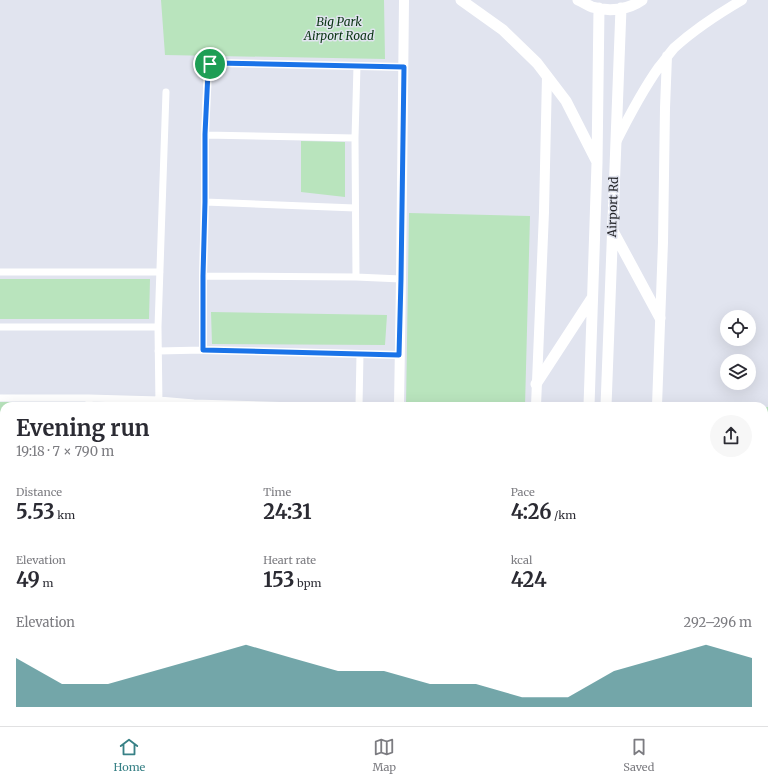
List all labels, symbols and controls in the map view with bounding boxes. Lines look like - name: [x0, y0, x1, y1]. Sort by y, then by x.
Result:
- park label: Big Park Airport Road: [303, 14, 374, 43]
- pin: [193, 47, 227, 81]
- icon: arrive: [199, 53, 221, 75]
- street label: Airport Rd: [604, 176, 621, 239]
- map controls: [720, 310, 756, 390]
- button: locate: [720, 310, 756, 346]
- button: layers: [720, 354, 756, 390]
- text: Evening run: [16, 414, 150, 442]
- button: share: [710, 415, 752, 457]
- text: 19:18 · 7 × 790 m: [16, 443, 114, 460]
- text: Distance: [16, 485, 62, 499]
- text: Time: [263, 485, 291, 499]
- text: Pace: [511, 485, 535, 499]
- text: 5.53: [16, 499, 55, 524]
- text: 24:31: [263, 499, 312, 524]
- text: 4:26: [511, 499, 552, 524]
- text: km: [55, 508, 75, 522]
- text: /km: [552, 508, 576, 522]
- text: Elevation: [16, 553, 66, 567]
- text: Heart rate: [263, 553, 316, 567]
- text: kcal: [511, 553, 532, 567]
- text: 49: [16, 567, 40, 592]
- text: 153: [263, 567, 294, 592]
- text: 424: [511, 567, 547, 592]
- text: m: [40, 576, 53, 590]
- text: bpm: [294, 576, 321, 590]
- text: Elevation: [16, 614, 75, 631]
- text: 292–296 m: [684, 614, 752, 631]
- tab: Home: [114, 736, 145, 774]
- tab: Map: [373, 736, 396, 774]
- tab: Saved: [623, 736, 654, 774]

